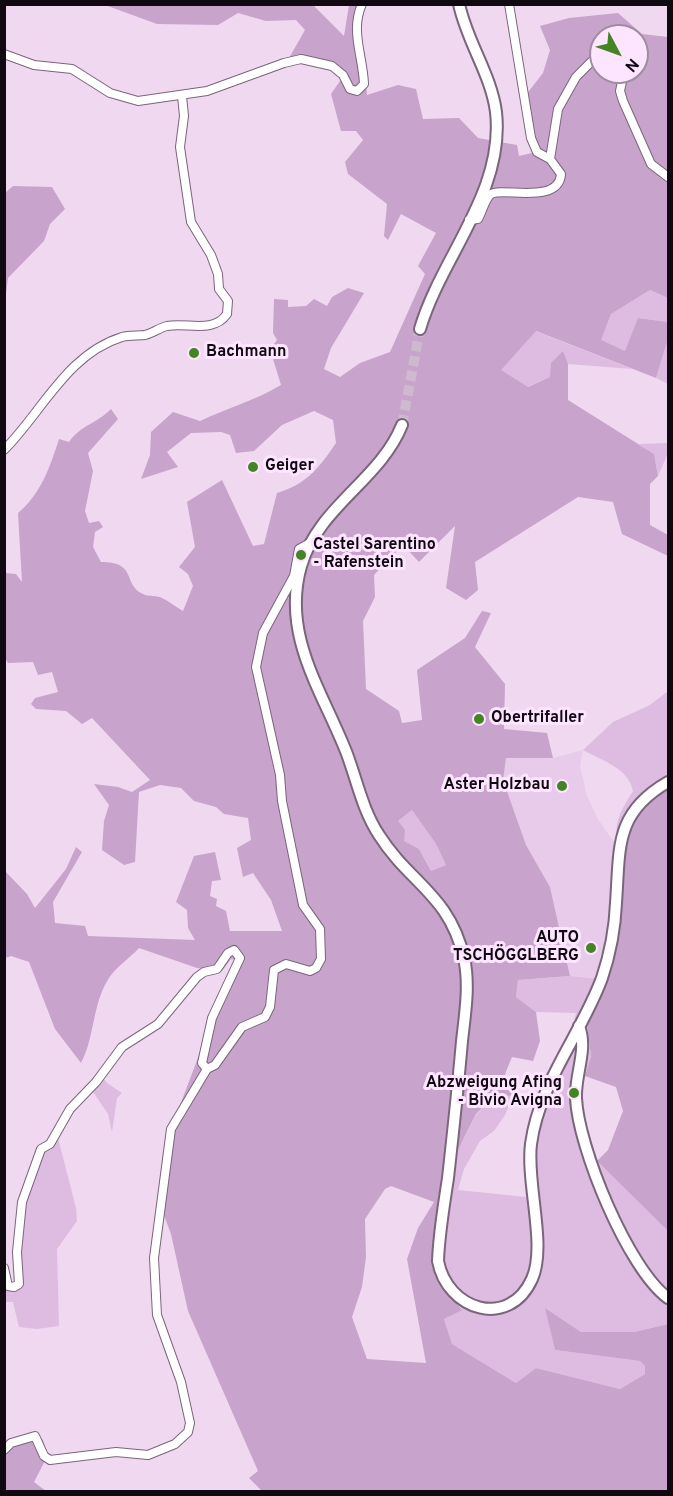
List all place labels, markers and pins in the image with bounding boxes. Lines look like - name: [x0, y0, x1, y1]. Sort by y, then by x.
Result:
- place label: Bachmann: [206, 343, 286, 363]
- marker: Bachmann: [187, 346, 201, 360]
- place label: Geiger: [265, 457, 314, 477]
- marker: Geiger: [246, 460, 260, 474]
- place label: Castel Sarentino - Rafenstein: [313, 536, 436, 574]
- marker: Castel Sarentino - Rafenstein: [294, 548, 308, 562]
- place label: Obertrifaller: [491, 709, 584, 729]
- marker: Obertrifaller: [472, 712, 486, 726]
- place label: Aster Holzbau: [444, 776, 550, 796]
- marker: Aster Holzbau: [555, 779, 569, 793]
- place label: AUTO TSCHÖGGLBERG: [453, 929, 579, 967]
- marker: AUTO TSCHÖGGLBERG: [584, 941, 598, 955]
- place label: Abzweigung Afing - Bivio Avigna: [426, 1074, 562, 1112]
- marker: Abzweigung Afing - Bivio Avigna: [567, 1086, 581, 1100]

